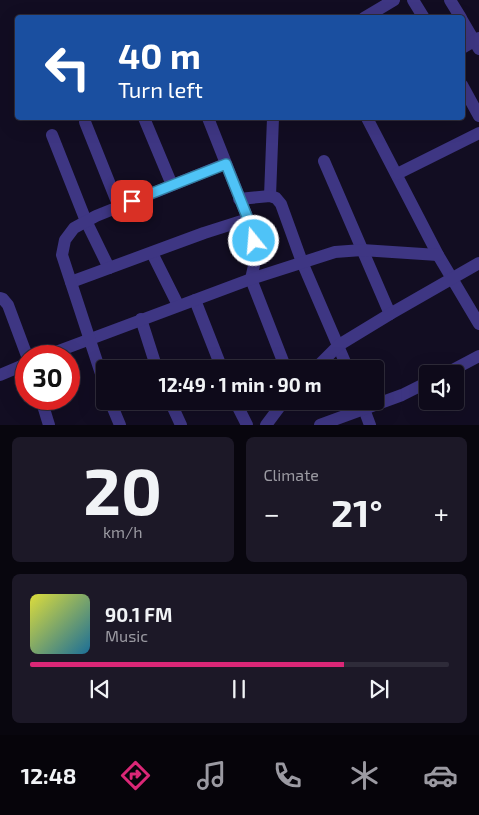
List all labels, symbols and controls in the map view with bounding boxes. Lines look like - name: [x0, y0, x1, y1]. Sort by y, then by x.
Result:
- text: 40 m: [118, 34, 201, 76]
- icon: left: [35, 35, 100, 100]
- text: Turn left: [118, 76, 203, 102]
- pin: [111, 180, 153, 222]
- icon: arrive: [118, 187, 146, 215]
- position arrow: [227, 214, 279, 266]
- speed limit sign: 30: [15, 345, 80, 410]
- map controls: [419, 365, 464, 410]
- button: sound: [419, 365, 464, 410]
- text: 12:49 · 1 min · 90 m: [158, 373, 322, 396]
- text: 20: [83, 450, 162, 528]
- text: Climate: [264, 465, 319, 484]
- text: 21°: [331, 489, 383, 535]
- text: −: [264, 496, 280, 530]
- text: +: [434, 496, 449, 530]
- text: km/h: [103, 522, 143, 541]
- text: 90.1 FM: [105, 603, 172, 626]
- text: Music: [105, 626, 148, 645]
- icon: previous: [86, 675, 114, 703]
- icon: pause: [225, 675, 253, 703]
- icon: next: [365, 675, 393, 703]
- icon: directions: [118, 758, 153, 793]
- icon: music: [194, 758, 229, 793]
- icon: phone: [270, 758, 305, 793]
- icon: climate: [347, 758, 382, 793]
- icon: car: [423, 758, 458, 793]
- text: 12:48: [21, 762, 76, 788]

